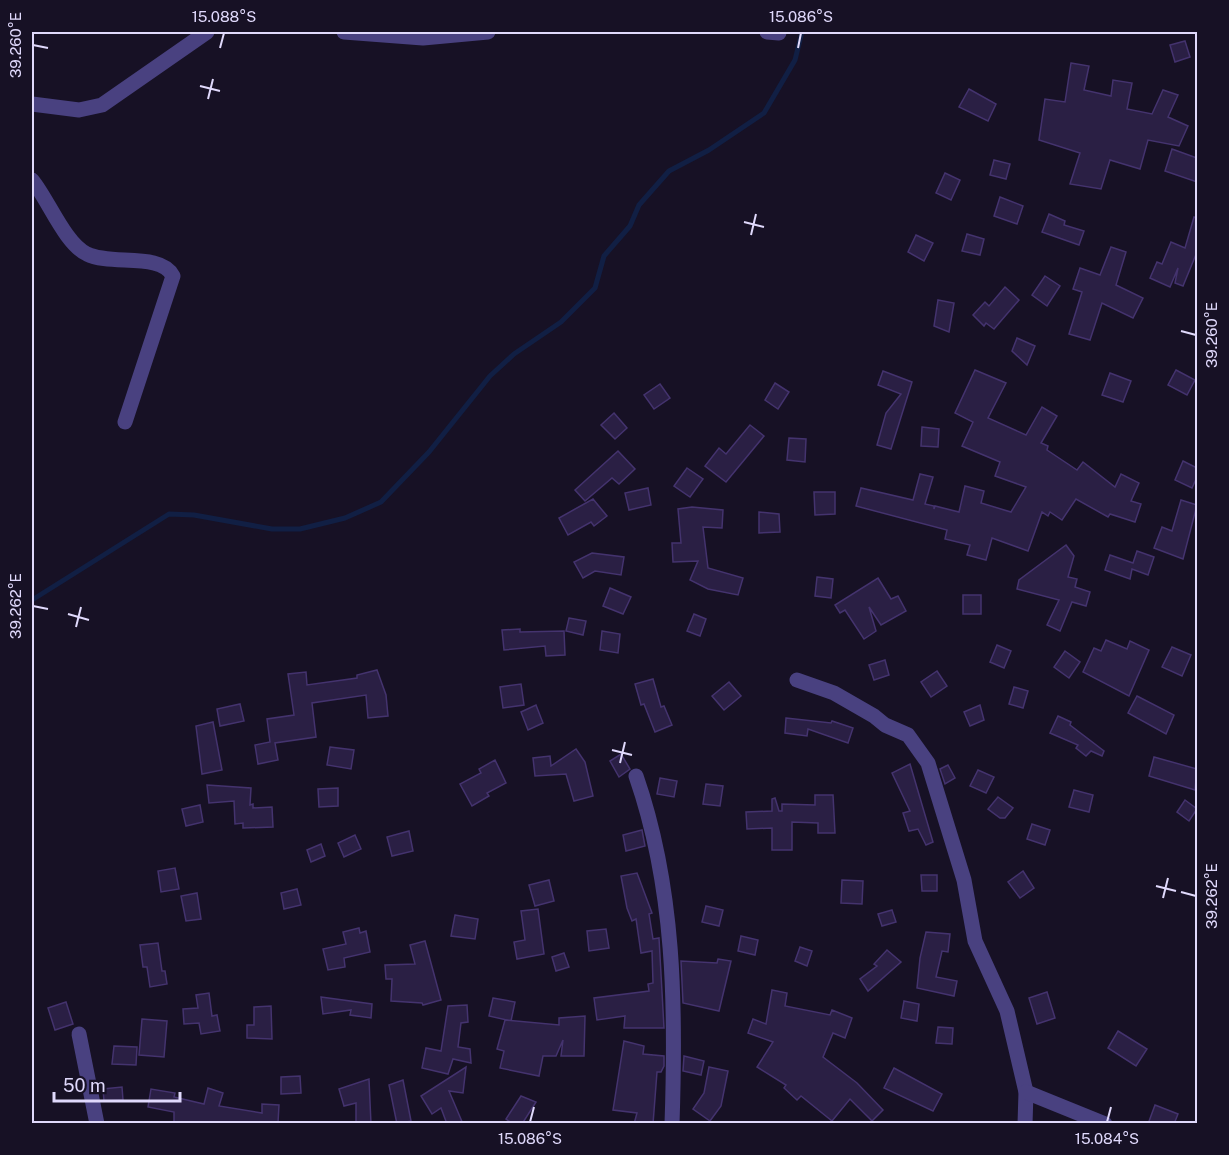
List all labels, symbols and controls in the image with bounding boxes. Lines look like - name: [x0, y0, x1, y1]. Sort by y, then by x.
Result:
- text: 15.088°S: [192, 8, 256, 25]
- text: 15.086°S: [769, 8, 833, 25]
- text: 39.260°E: [7, 12, 24, 78]
- text: 39.260°E: [1203, 302, 1220, 368]
- text: 39.262°E: [7, 573, 24, 639]
- text: 39.262°E: [1203, 863, 1220, 929]
- scale bar: [54, 1065, 180, 1103]
- text: 50 m: [63, 1075, 106, 1096]
- text: 15.086°S: [498, 1130, 562, 1147]
- text: 15.084°S: [1075, 1130, 1139, 1147]

